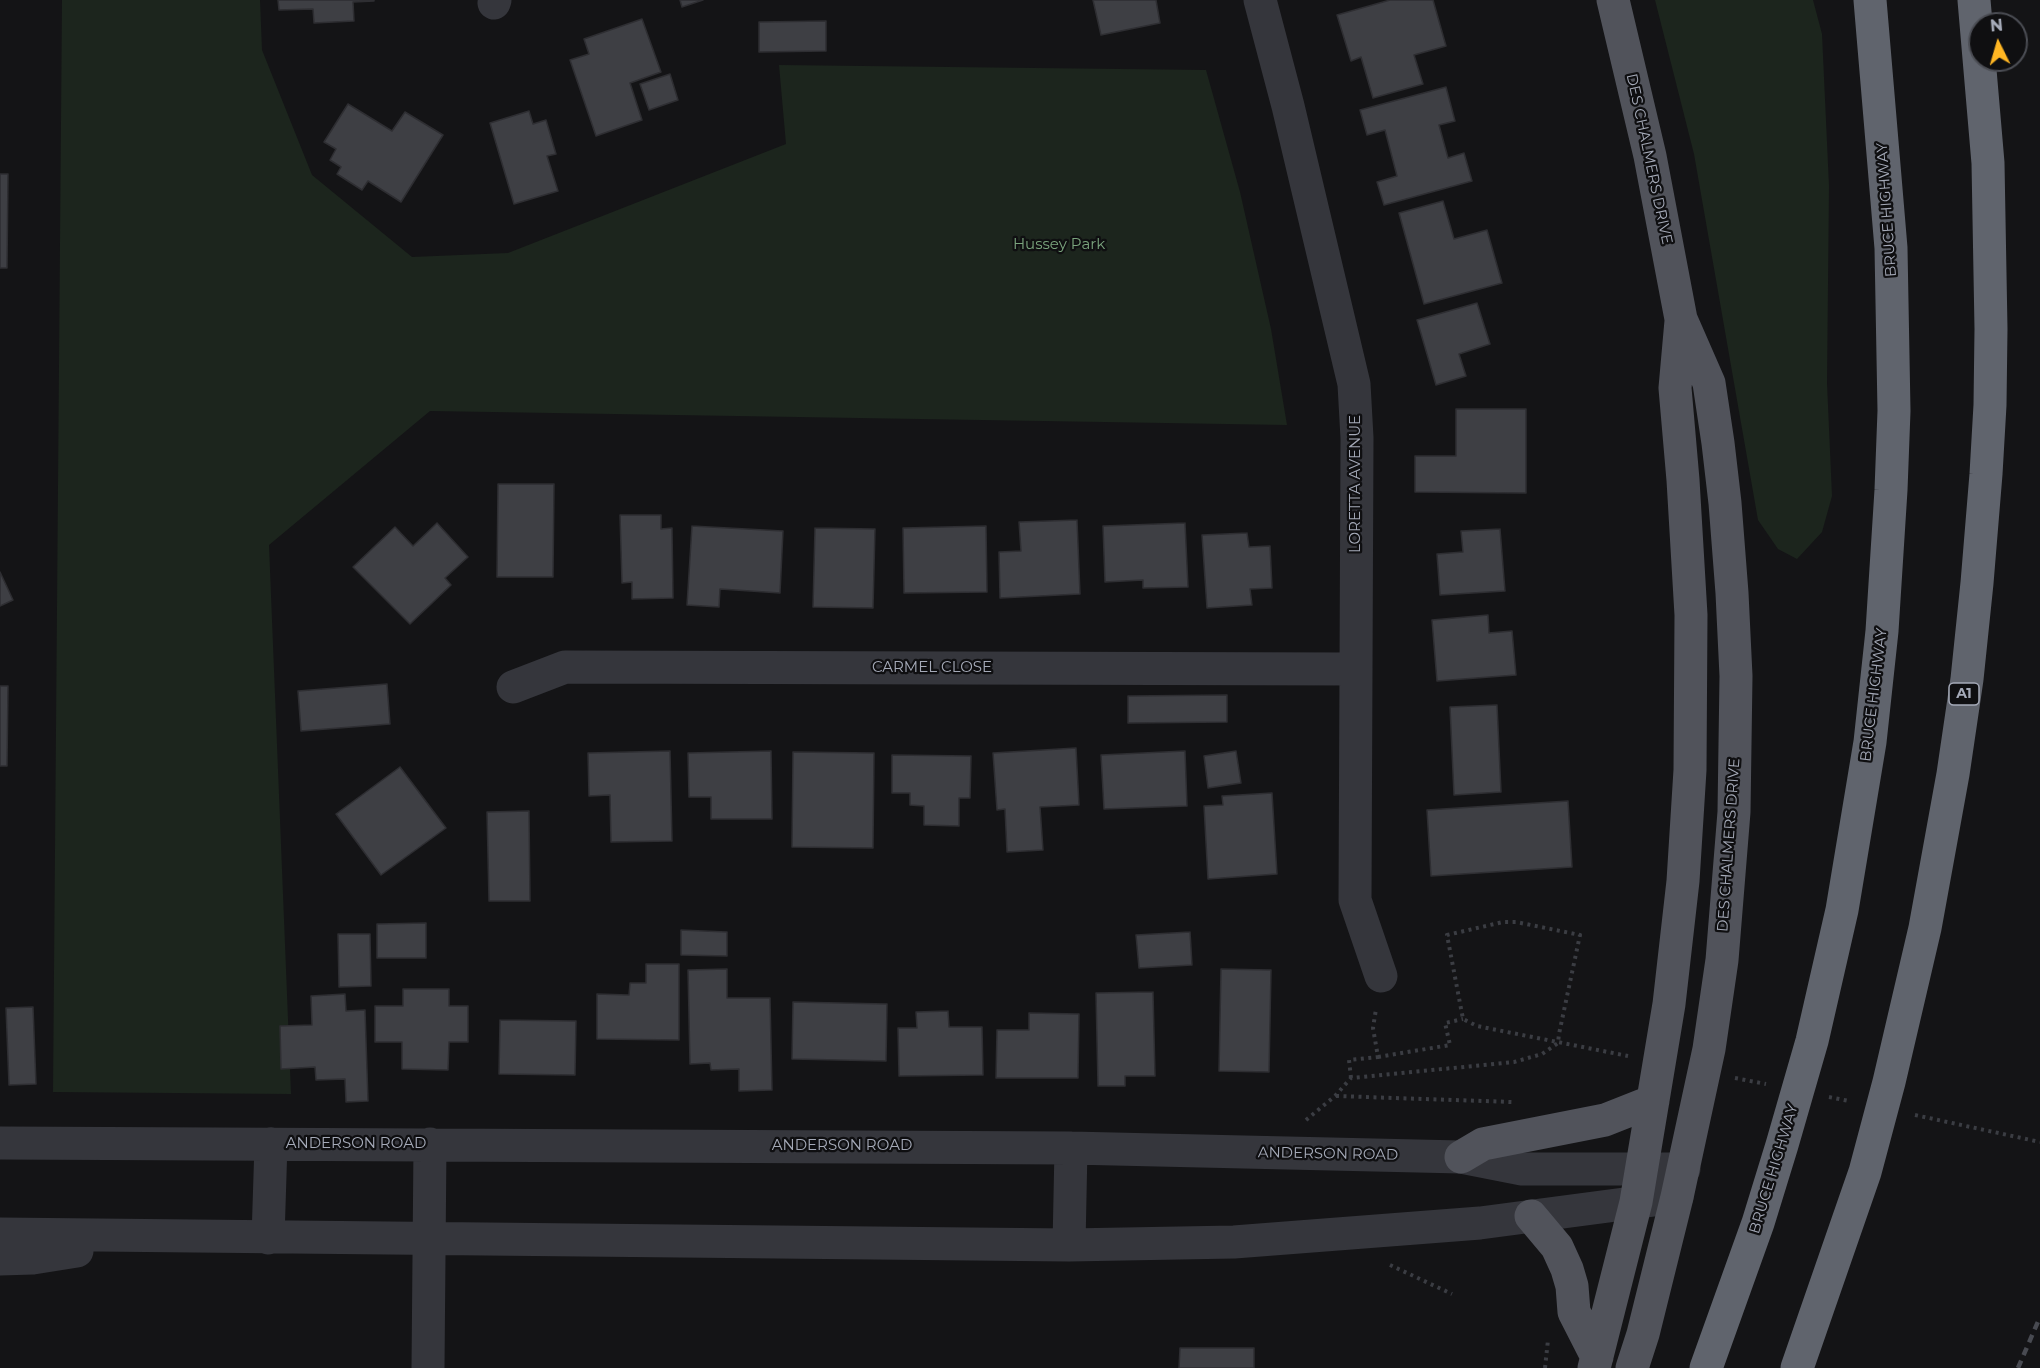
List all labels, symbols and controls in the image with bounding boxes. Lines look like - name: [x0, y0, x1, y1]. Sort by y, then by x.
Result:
- north arrow: [1968, 12, 2028, 72]
- text: N: [1989, 16, 2004, 36]
- street label: DES CHALMERS DRIVE: [1622, 72, 1676, 246]
- street label: BRUCE HIGHWAY: [1873, 142, 1901, 278]
- park label: Hussey Park: [1013, 236, 1105, 254]
- street label: LORETTA AVENUE: [1347, 415, 1365, 553]
- street label: BRUCE HIGHWAY: [1857, 627, 1891, 763]
- street label: CARMEL CLOSE: [872, 659, 992, 677]
- road number: A1: [1949, 683, 1979, 705]
- street label: DES CHALMERS DRIVE: [1714, 757, 1744, 933]
- street label: BRUCE HIGHWAY: [1746, 1102, 1802, 1236]
- street label: ANDERSON ROAD: [286, 1135, 426, 1153]
- street label: ANDERSON ROAD: [772, 1137, 912, 1155]
- street label: ANDERSON ROAD: [1258, 1144, 1398, 1164]

